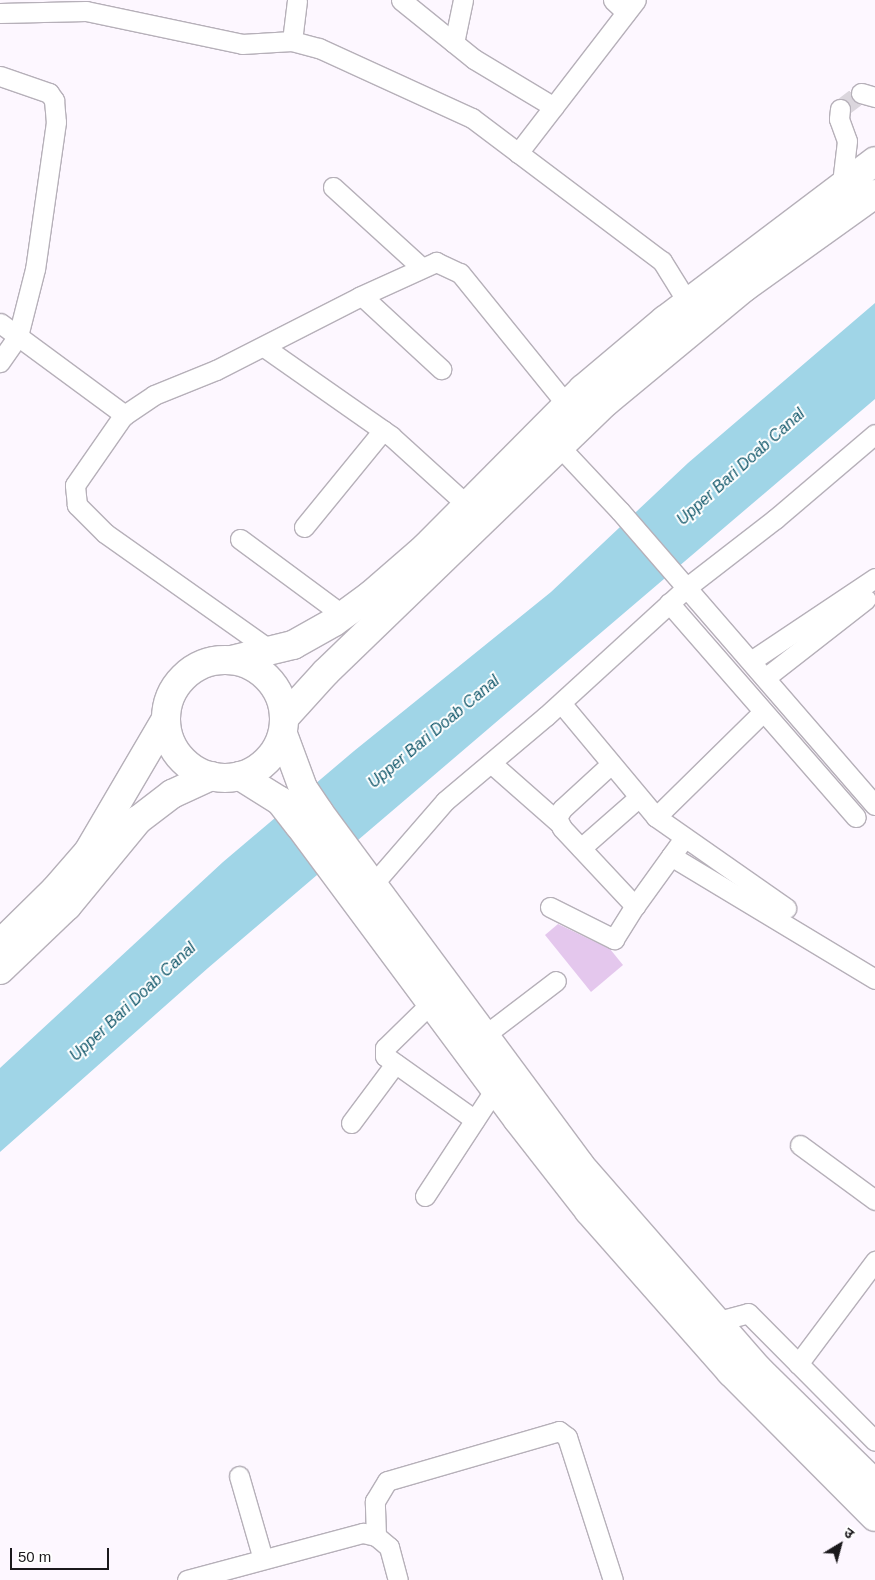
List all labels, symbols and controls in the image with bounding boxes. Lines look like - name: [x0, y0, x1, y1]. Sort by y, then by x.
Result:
- water label: Upper Bari Doab Canal: [673, 405, 809, 529]
- water label: Upper Bari Doab Canal: [364, 671, 504, 793]
- water label: Upper Bari Doab Canal: [66, 939, 200, 1065]
- north arrow: [815, 1520, 865, 1570]
- text: उ: [841, 1524, 857, 1542]
- scale bar: [12, 1538, 111, 1570]
- text: 50 m: [18, 1548, 51, 1565]

